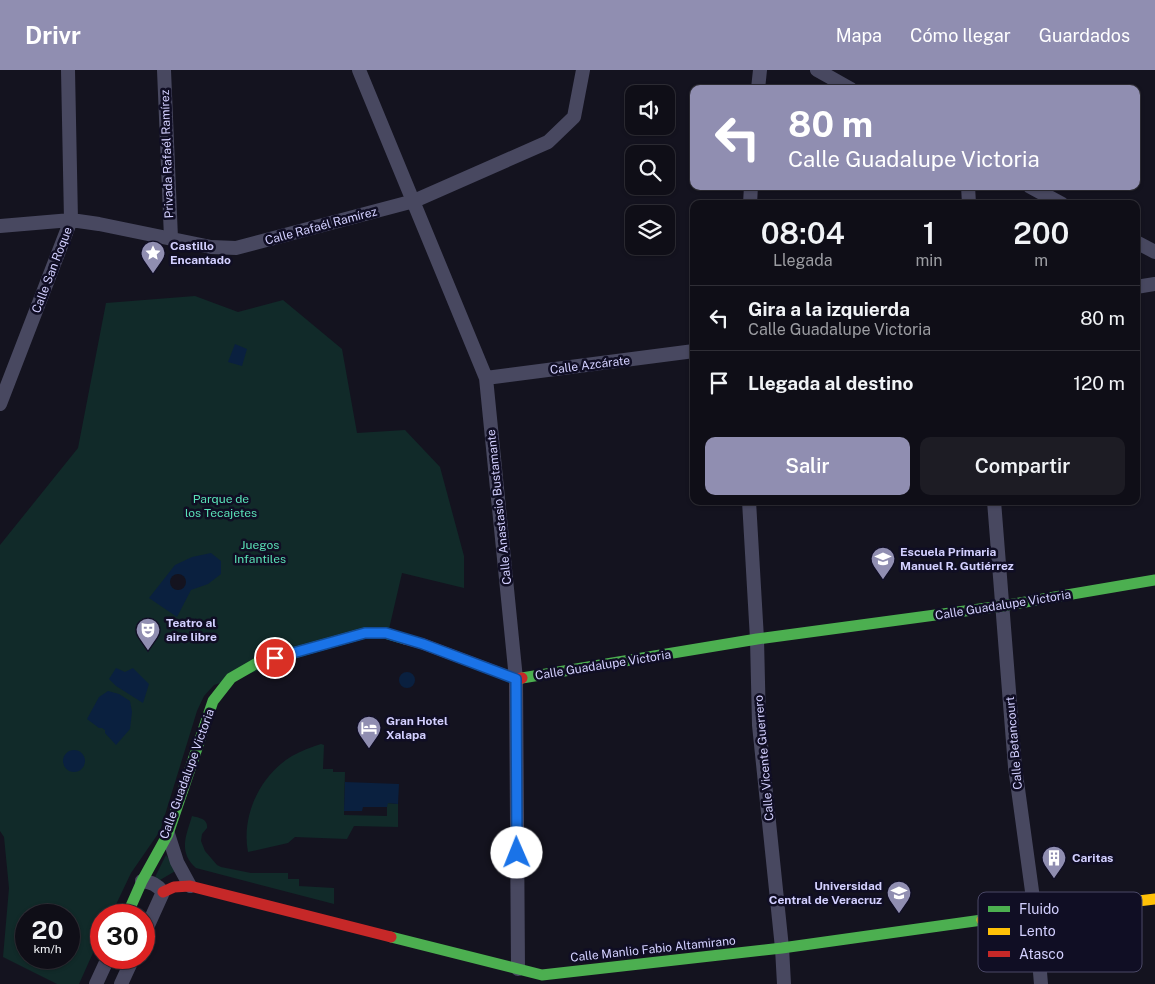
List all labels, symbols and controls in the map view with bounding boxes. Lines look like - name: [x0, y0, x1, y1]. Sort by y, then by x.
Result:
- text: Drivr: [25, 21, 81, 49]
- text: Mapa: [836, 25, 882, 46]
- text: Cómo llegar: [910, 25, 1011, 46]
- text: Guardados: [1039, 25, 1130, 46]
- map controls: [625, 85, 675, 255]
- button: sound: [625, 85, 675, 135]
- street label: Privada Rafaél Ramírez: [158, 89, 176, 219]
- text: 80 m: [788, 104, 873, 145]
- icon: left: [705, 105, 770, 170]
- button: search: [625, 145, 675, 195]
- text: Calle Guadalupe Victoria: [788, 146, 1040, 172]
- street label: Calle Rafaél Ramírez: [263, 204, 379, 248]
- button: layers: [625, 205, 675, 255]
- text: 08:04: [761, 215, 845, 251]
- text: 1: [923, 215, 935, 251]
- text: 200: [1013, 215, 1069, 251]
- street label: Calle San Roque: [29, 225, 75, 315]
- place label: Castillo Encantado: [170, 239, 231, 267]
- place icon: Castillo Encantado: [140, 240, 166, 274]
- text: Llegada: [773, 251, 833, 270]
- text: min: [915, 251, 943, 270]
- text: m: [1034, 251, 1048, 270]
- text: Gira a la izquierda: [748, 298, 910, 320]
- icon: left: [705, 304, 733, 332]
- text: 80 m: [1080, 307, 1125, 329]
- text: Calle Guadalupe Victoria: [748, 320, 931, 339]
- street label: Calle Azcárate: [549, 353, 631, 377]
- icon: arrive: [705, 369, 733, 397]
- text: Llegada al destino: [748, 372, 913, 394]
- text: 120 m: [1073, 372, 1125, 394]
- street label: Calle Anastasio Bustamante: [484, 428, 514, 585]
- button: Salir: [705, 437, 910, 495]
- button: Compartir: [920, 437, 1125, 495]
- park label: Parque de los Tecajetes: [185, 492, 257, 520]
- park label: Juegos Infantiles: [234, 538, 286, 566]
- place label: Escuela Primaria Manuel R. Gutiérrez: [900, 545, 1014, 573]
- school or university icon: Escuela Primaria Manuel R. Gutiérrez: [870, 546, 896, 580]
- street label: Calle Guadalupe Victoria: [934, 587, 1072, 623]
- place label: Teatro al aire libre: [166, 616, 217, 644]
- theatre icon: Teatro al aire libre: [135, 617, 161, 651]
- pin: [254, 637, 296, 679]
- icon: arrive: [261, 644, 289, 672]
- street label: Calle Guadalupe Victoria: [534, 647, 672, 683]
- street label: Calle Vicente Guerrero: [752, 694, 776, 821]
- street label: Calle Betancourt: [1003, 695, 1025, 790]
- street label: Calle Guadalupe Victoria: [157, 707, 217, 841]
- place label: Gran Hotel Xalapa: [386, 714, 448, 742]
- hotel icon: Gran Hotel Xalapa: [356, 715, 382, 749]
- position arrow: [490, 826, 542, 878]
- building icon: Caritas: [1041, 845, 1067, 879]
- place label: Caritas: [1072, 851, 1113, 865]
- place label: Universidad Central de Veracruz: [769, 879, 882, 907]
- school or university icon: Universidad Central de Veracruz: [886, 880, 912, 914]
- legend: [978, 892, 1142, 972]
- text: Fluido: [1019, 901, 1059, 917]
- speed limit sign: 30: [90, 904, 155, 969]
- text: 20: [32, 915, 64, 945]
- text: Lento: [1019, 923, 1056, 939]
- street label: Calle Manlio Fabio Altamirano: [570, 933, 737, 965]
- text: km/h: [33, 942, 62, 956]
- text: Atasco: [1019, 946, 1064, 962]

